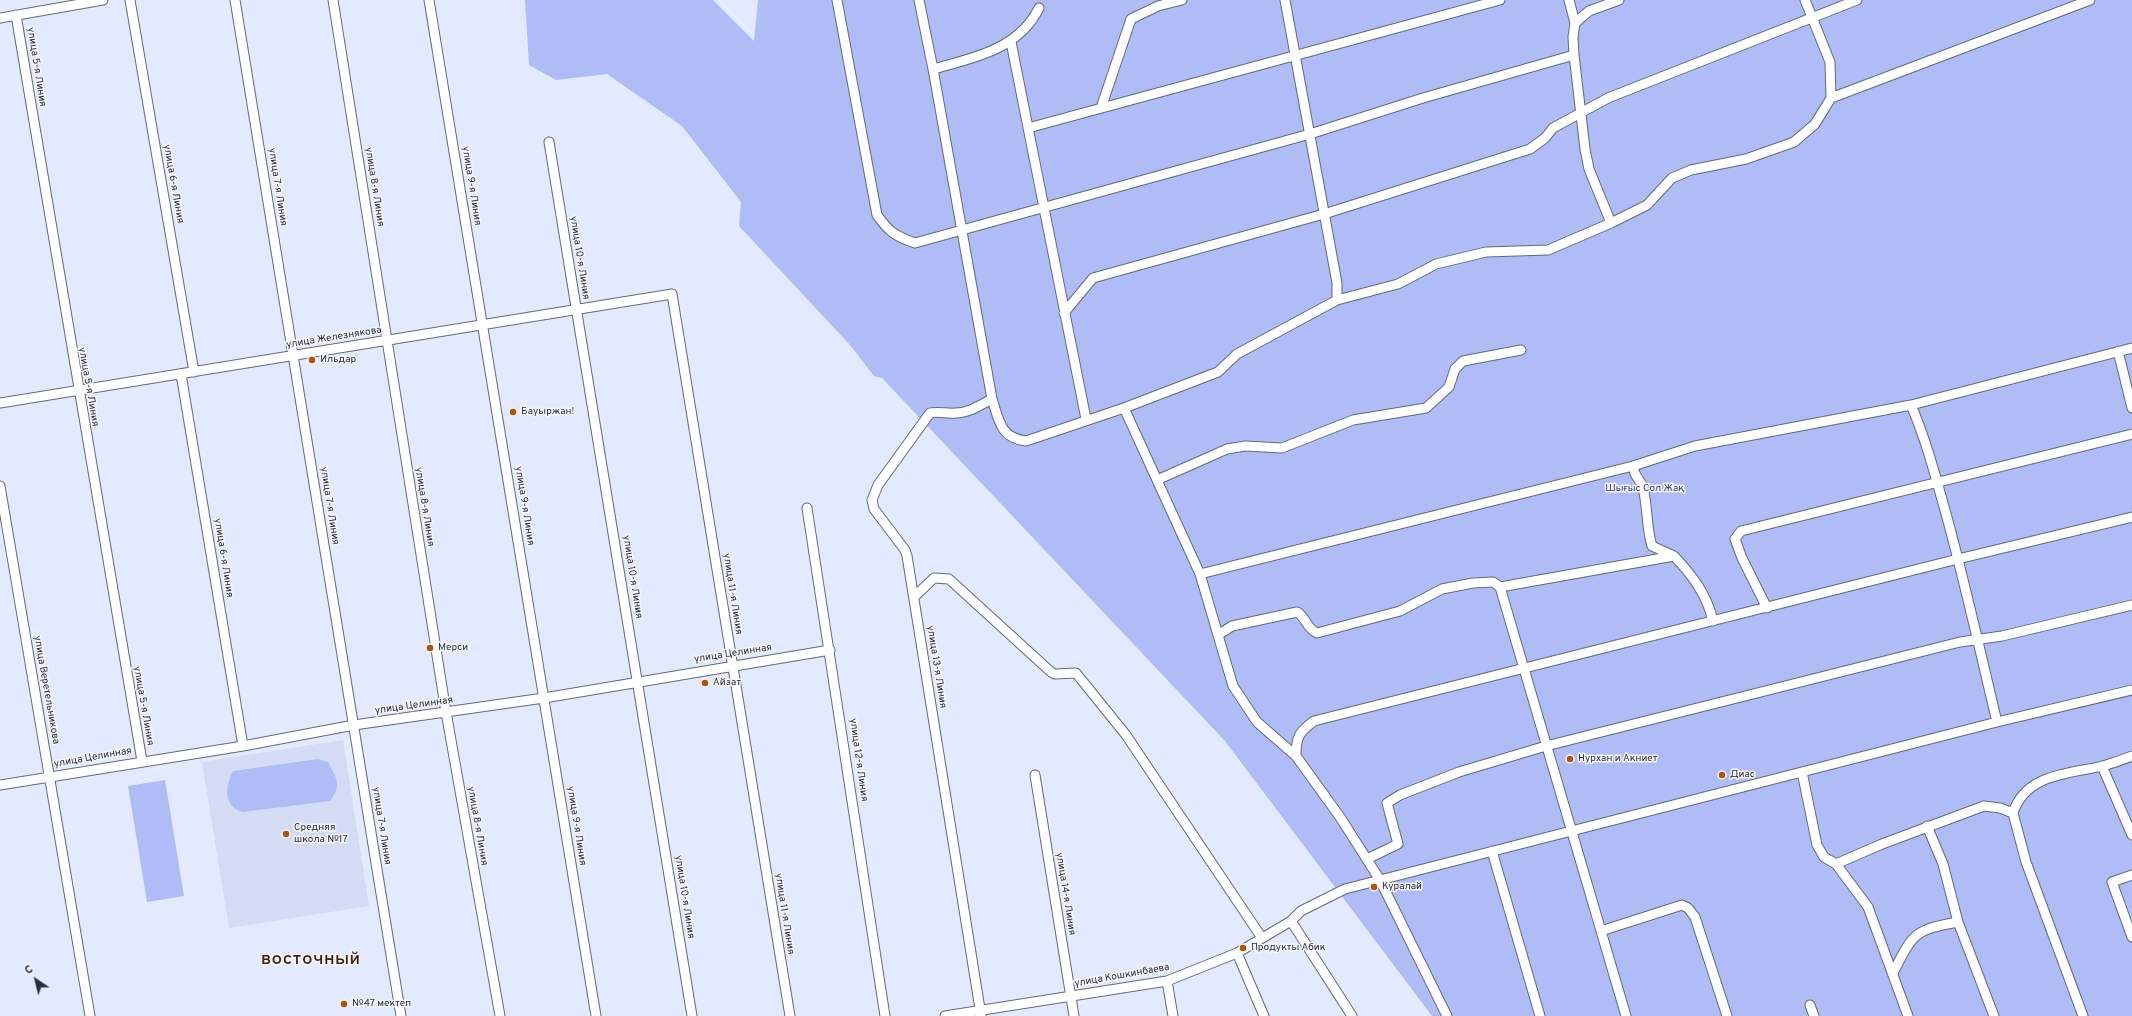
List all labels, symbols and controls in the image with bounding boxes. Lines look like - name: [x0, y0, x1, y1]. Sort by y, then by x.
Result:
- street label: улица 5-я Линия: [24, 26, 48, 108]
- street label: улица 6-я Линия: [160, 144, 186, 224]
- street label: улица 9-я Линия: [459, 146, 483, 226]
- street label: улица 7-я Линия: [265, 147, 289, 227]
- street label: улица 8-я Линия: [362, 147, 386, 227]
- street label: улица 10-я Линия: [566, 215, 592, 301]
- street label: улица Железнякова: [285, 325, 383, 351]
- street label: улица 5-я Линия: [75, 346, 101, 428]
- place label: Ильдар: [320, 354, 356, 366]
- marker: Ильдар: [307, 355, 317, 365]
- place label: Бауыржан!: [521, 406, 574, 418]
- marker: Бауыржан!: [508, 407, 518, 417]
- street label: улица 7-я Линия: [317, 466, 341, 546]
- street label: улица 9-я Линия: [512, 466, 536, 546]
- street label: улица 8-я Линия: [412, 467, 436, 547]
- park label: Шығыс Сол Жақ: [1605, 483, 1685, 495]
- street label: улица 6-я Линия: [211, 518, 235, 598]
- street label: улица 10-я Линия: [619, 534, 645, 620]
- street label: улица 11-я Линия: [720, 553, 744, 635]
- street label: улица 13-я Линия: [924, 625, 948, 709]
- street label: улица Веретельникова: [31, 635, 61, 745]
- place label: Мерси: [438, 642, 468, 654]
- street label: улица Целинная: [693, 642, 773, 666]
- marker: Мерси: [425, 643, 435, 653]
- street label: улица 5-я Линия: [130, 665, 156, 747]
- place label: Айзат: [713, 677, 741, 689]
- marker: Айзат: [700, 678, 710, 688]
- street label: улица Целинная: [374, 695, 454, 717]
- street label: улица 12-я Линия: [846, 718, 870, 802]
- street label: улица Целинная: [53, 745, 133, 771]
- place label: Нурхан и Акниет: [1578, 753, 1657, 765]
- marker: Нурхан и Акниет: [1565, 754, 1575, 764]
- place label: Диас: [1730, 769, 1755, 781]
- marker: Диас: [1717, 770, 1727, 780]
- street label: улица 7-я Линия: [369, 786, 393, 866]
- street label: улица 8-я Линия: [464, 786, 490, 866]
- street label: улица 9-я Линия: [564, 786, 588, 866]
- place label: Средняя школа №17: [294, 822, 348, 846]
- marker: Средняя школа №17: [281, 829, 291, 839]
- street label: улица 14-я Линия: [1053, 852, 1077, 936]
- street label: улица 10-я Линия: [671, 854, 697, 940]
- street label: улица 11-я Линия: [772, 873, 796, 955]
- place label: Куралай: [1382, 881, 1422, 893]
- marker: Куралай: [1369, 882, 1379, 892]
- place label: Продукты Абик: [1251, 942, 1325, 954]
- marker: Продукты Абик: [1238, 943, 1248, 953]
- district label: ВОСТОЧНЫЙ: [261, 953, 361, 969]
- north arrow: [16, 960, 56, 1000]
- text: С: [22, 962, 36, 978]
- street label: улица Кошкинбаева: [1074, 962, 1170, 990]
- place label: №47 мектеп: [352, 998, 411, 1010]
- marker: №47 мектеп: [339, 999, 349, 1009]

